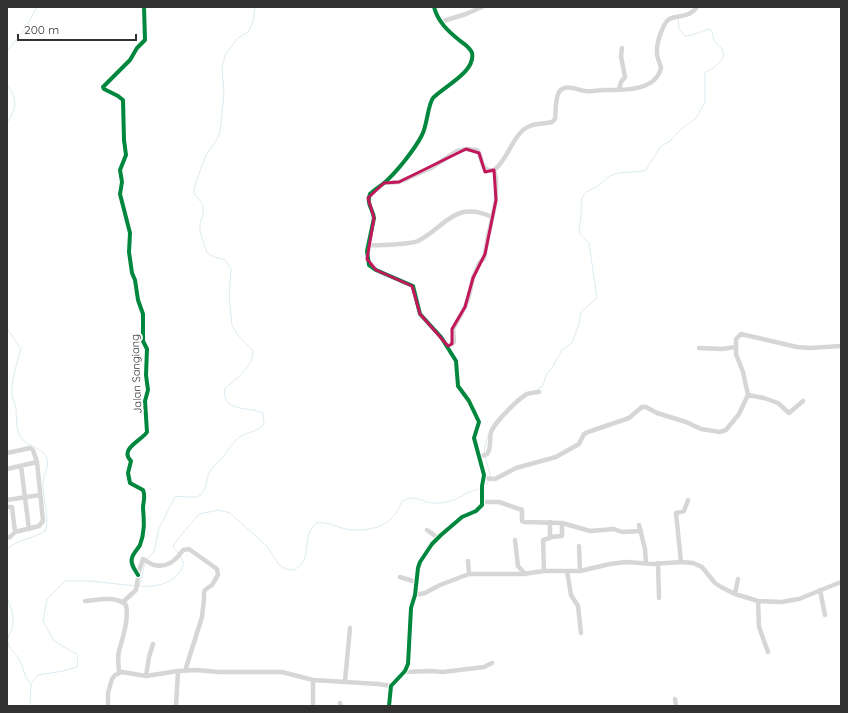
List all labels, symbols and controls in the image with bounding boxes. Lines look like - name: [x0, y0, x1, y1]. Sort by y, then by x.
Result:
- scale bar: [18, 16, 136, 42]
- text: 200 m: [24, 22, 59, 37]
- street label: Jalan Sangiang: [128, 334, 144, 414]

